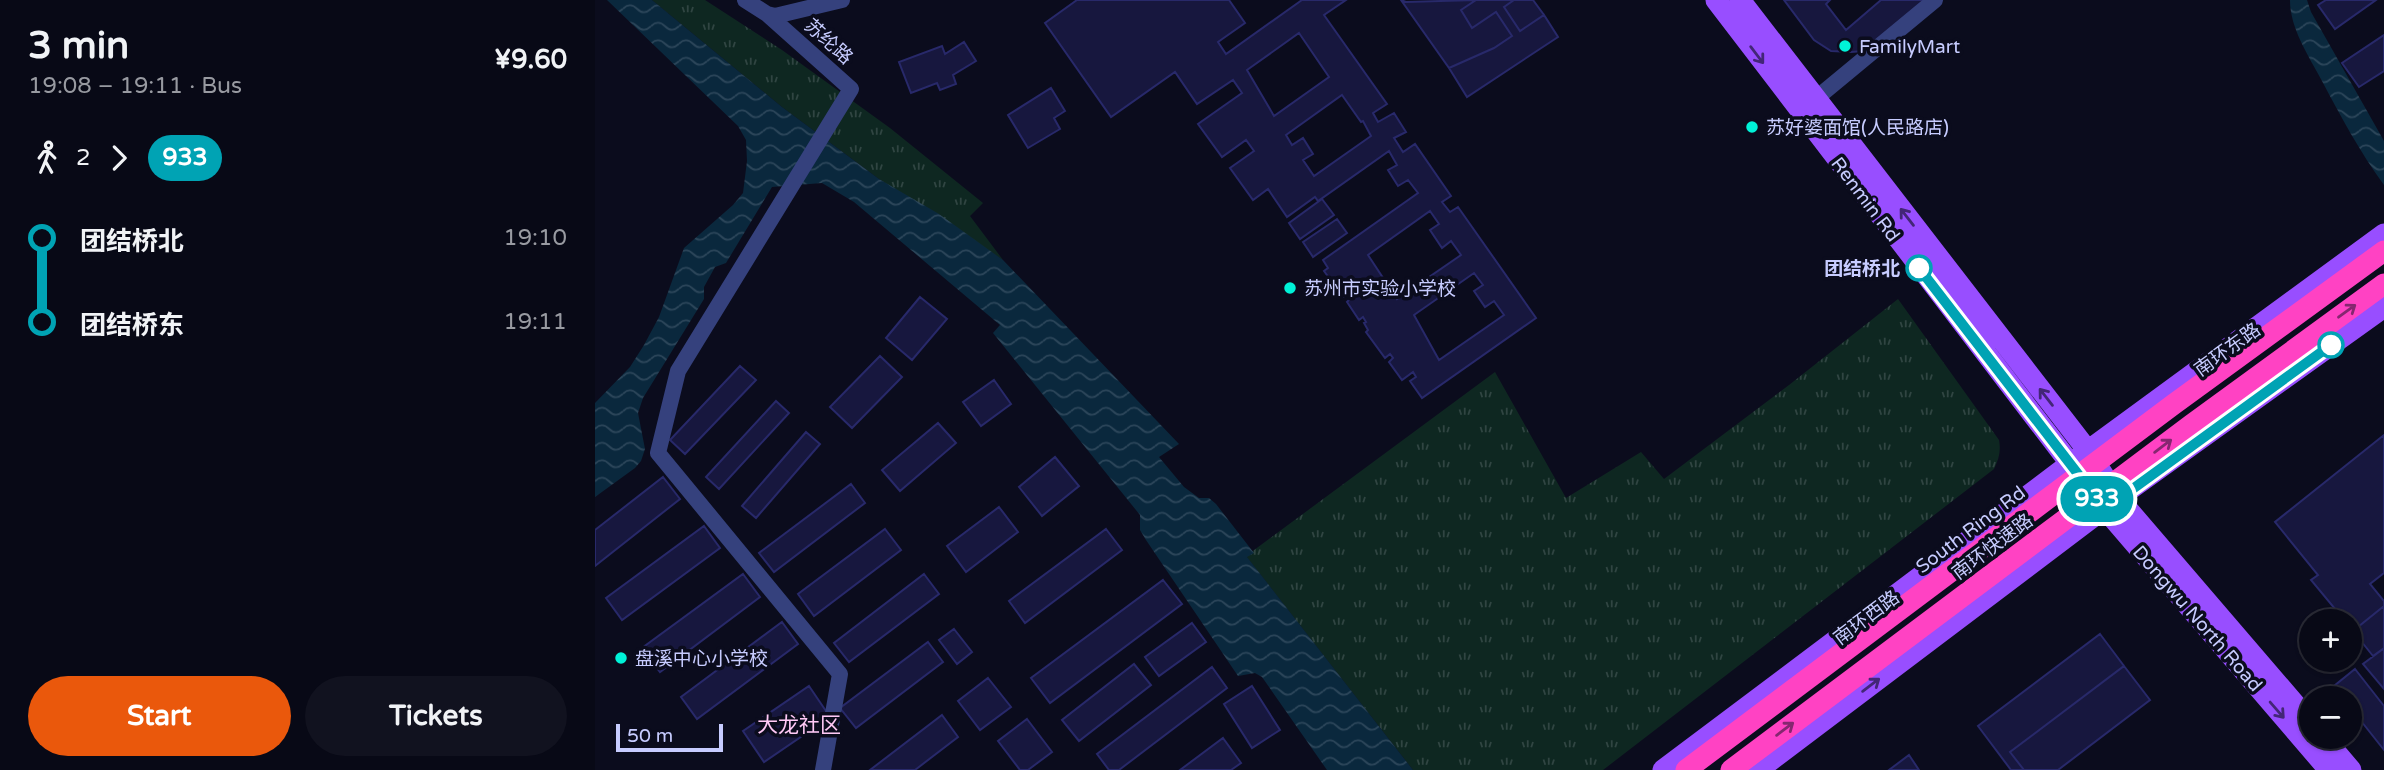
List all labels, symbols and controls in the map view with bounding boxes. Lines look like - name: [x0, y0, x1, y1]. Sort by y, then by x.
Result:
- street label: 苏纶路: [800, 14, 857, 69]
- text: 3 min: [28, 23, 129, 69]
- place label: FamilyMart: [1859, 36, 1960, 58]
- marker: FamilyMart: [1837, 38, 1853, 54]
- text: ¥9.60: [494, 44, 567, 75]
- one-way arrow: [1749, 45, 1764, 64]
- text: 19:08 – 19:11 · Bus: [28, 72, 242, 100]
- place label: 苏好婆面馆(人民路店): [1766, 117, 1949, 139]
- marker: 苏好婆面馆(人民路店): [1744, 119, 1760, 135]
- icon: walk: [28, 139, 66, 177]
- icon: forward: [100, 139, 138, 177]
- text: 933: [162, 143, 208, 172]
- text: 2: [76, 144, 90, 172]
- street label: Renmin Rd: [1826, 153, 1904, 246]
- one-way arrow: [1899, 209, 1914, 227]
- text: 19:10: [503, 224, 567, 252]
- text: 团结桥北: [80, 226, 184, 257]
- marker: 团结桥北: [1906, 255, 1932, 281]
- place label: 团结桥北: [1824, 258, 1900, 280]
- place label: 苏州市实验小学校: [1304, 278, 1456, 300]
- marker: 苏州市实验小学校: [1282, 280, 1298, 296]
- one-way arrow: [2337, 304, 2356, 319]
- text: 19:11: [503, 308, 567, 336]
- text: 团结桥东: [80, 310, 184, 341]
- street label: 南环东路: [2190, 319, 2265, 381]
- unlabelled marker: [2318, 332, 2344, 358]
- one-way arrow: [2038, 389, 2053, 407]
- one-way arrow: [2154, 439, 2173, 454]
- line badge: 933: [2057, 476, 2137, 522]
- street label: South Ring Rd: [1912, 482, 2029, 578]
- text: 933: [2074, 484, 2120, 513]
- street label: 南环快速路: [1948, 509, 2037, 584]
- street label: Dongwu North Road: [2128, 541, 2267, 696]
- street label: 南环西路: [1830, 586, 1904, 649]
- map controls: [2299, 609, 2362, 749]
- button: +: [2299, 609, 2362, 672]
- place label: 盘溪中心小学校: [635, 648, 768, 670]
- marker: 盘溪中心小学校: [613, 650, 629, 666]
- button: Start: [28, 676, 291, 756]
- button: Tickets: [305, 676, 567, 756]
- one-way arrow: [1861, 677, 1880, 692]
- button: −: [2299, 686, 2362, 749]
- one-way arrow: [2269, 700, 2285, 718]
- district label: 大龙社区: [757, 713, 841, 738]
- scale bar: [616, 721, 723, 753]
- one-way arrow: [1775, 722, 1794, 736]
- text: 50 m: [627, 725, 673, 747]

